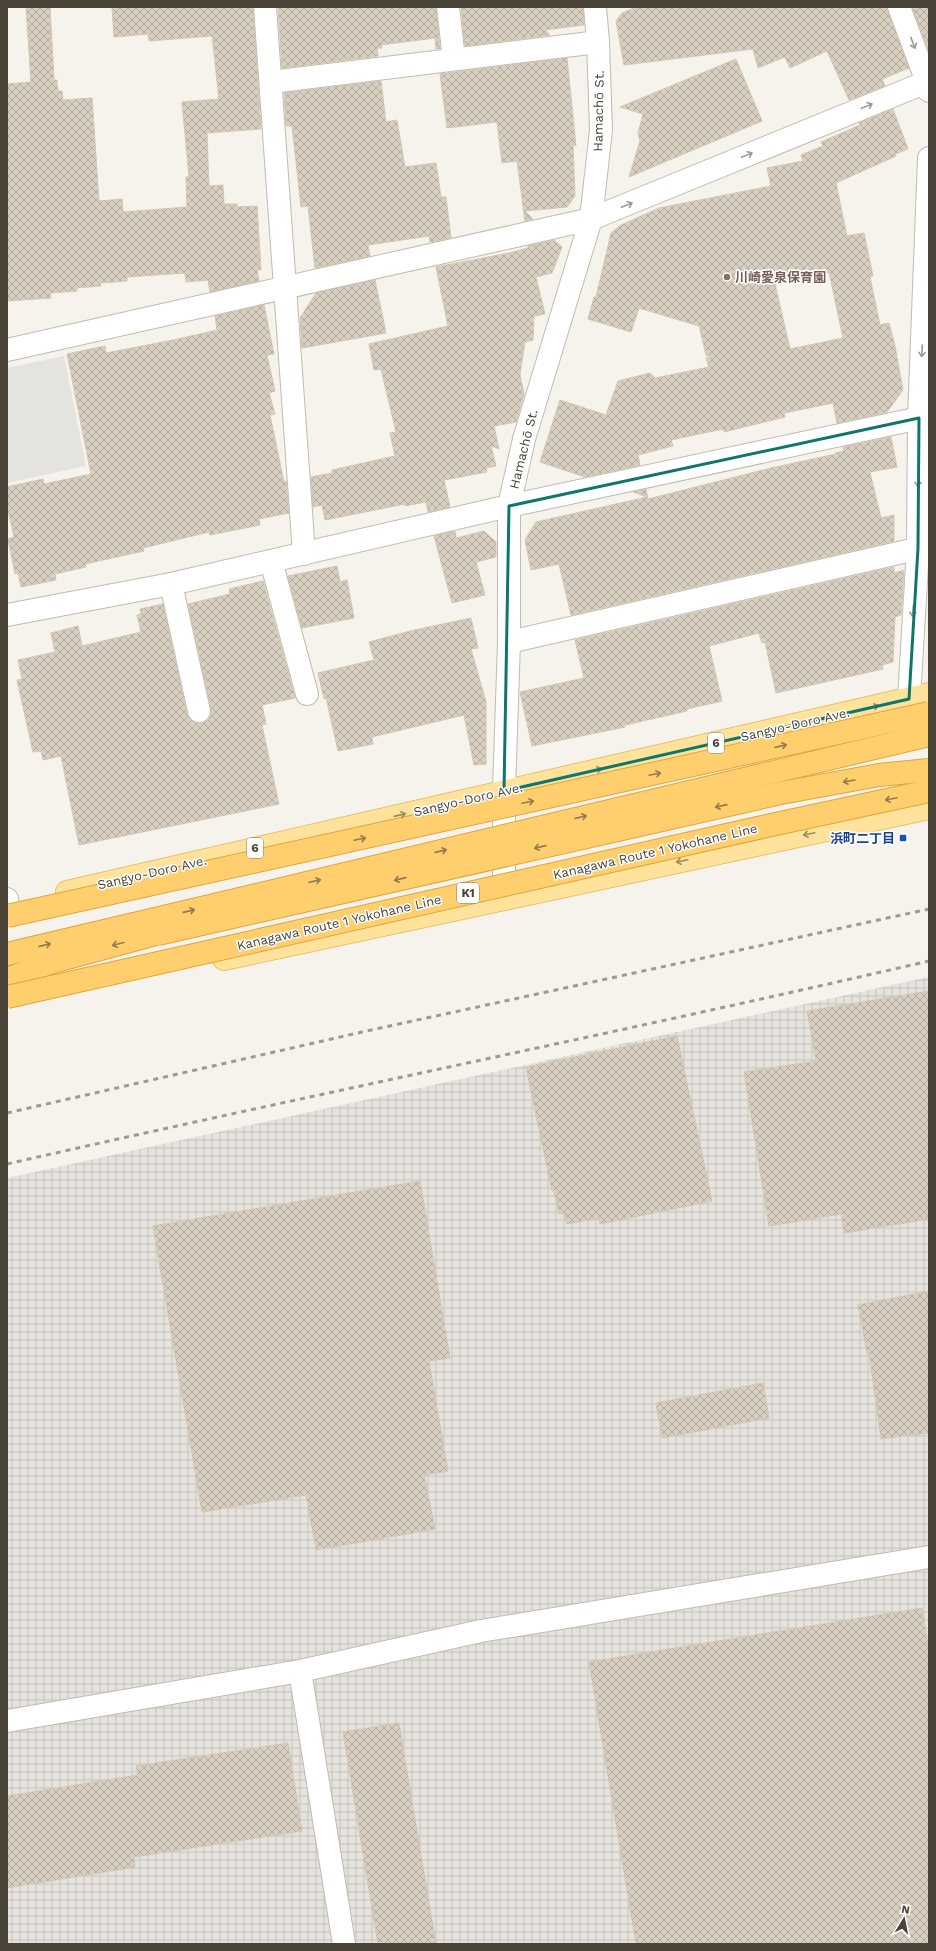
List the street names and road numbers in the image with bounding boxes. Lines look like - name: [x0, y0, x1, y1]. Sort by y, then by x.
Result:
- street label: Hamachō St.: [590, 70, 607, 152]
- street label: Hamachō St.: [506, 408, 541, 490]
- street label: Sangyo-Doro Ave.: [739, 705, 851, 744]
- road number: 6: [708, 733, 724, 753]
- street label: Sangyo-Doro Ave.: [412, 780, 524, 819]
- street label: Kanagawa Route 1 Yokohane Line: [552, 821, 759, 882]
- road number: 6: [247, 838, 263, 858]
- street label: Sangyo-Doro Ave.: [96, 853, 208, 892]
- road number: K1: [457, 883, 479, 903]
- street label: Kanagawa Route 1 Yokohane Line: [236, 892, 443, 953]

